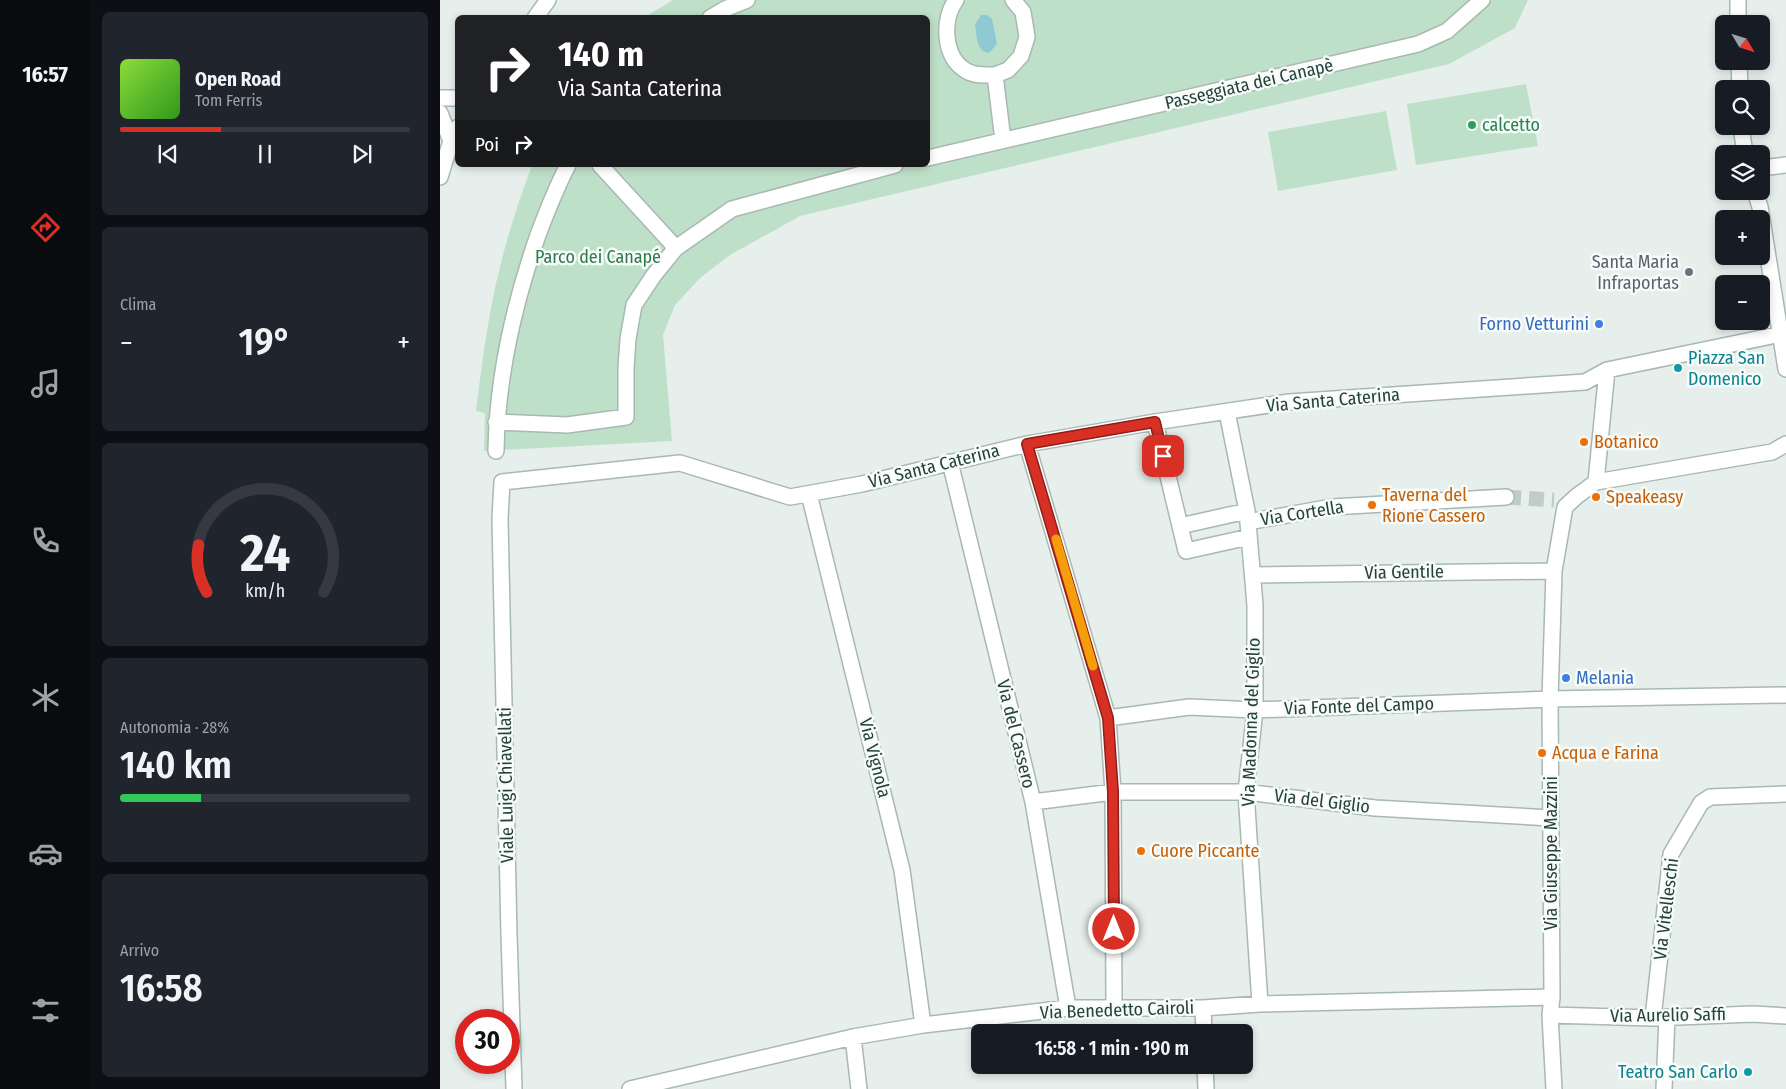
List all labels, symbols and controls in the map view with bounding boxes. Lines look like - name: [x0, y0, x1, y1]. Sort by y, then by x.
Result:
- north arrow: [1715, 15, 1770, 70]
- map controls: [1715, 15, 1770, 330]
- text: 140 m: [558, 33, 644, 75]
- icon: right: [475, 35, 540, 100]
- street label: Passeggiata dei Canapè: [1163, 54, 1335, 114]
- text: 16:57: [22, 61, 68, 88]
- text: Open Road: [195, 68, 281, 91]
- text: Via Santa Caterina: [558, 75, 722, 102]
- button: search: [1715, 80, 1770, 135]
- text: Tom Ferris: [195, 91, 262, 110]
- place label: calcetto: [1482, 114, 1540, 136]
- marker: calcetto: [1466, 119, 1478, 131]
- icon: right: [509, 130, 537, 158]
- text: Poi: [475, 133, 499, 156]
- icon: previous: [154, 140, 182, 168]
- icon: pause: [251, 140, 279, 168]
- icon: next: [348, 140, 376, 168]
- button: layers: [1715, 145, 1770, 200]
- icon: directions: [28, 210, 63, 245]
- button: +: [1715, 210, 1770, 265]
- park label: Parco dei Canapé: [535, 246, 661, 268]
- place label: Santa Maria Infraportas: [1592, 251, 1679, 294]
- marker: Santa Maria Infraportas: [1683, 266, 1695, 278]
- button: −: [1715, 275, 1770, 330]
- text: Clima: [120, 295, 156, 314]
- place label: Forno Vetturini: [1479, 313, 1589, 335]
- marker: Forno Vetturini: [1593, 318, 1605, 330]
- text: 19°: [238, 319, 291, 365]
- text: −: [120, 326, 133, 359]
- text: +: [397, 326, 410, 359]
- place label: Piazza San Domenico: [1688, 347, 1765, 390]
- marker: Piazza San Domenico: [1672, 362, 1684, 374]
- icon: music: [28, 366, 63, 401]
- street label: Via Santa Caterina: [1265, 383, 1401, 417]
- place label: Botanico: [1594, 431, 1659, 453]
- pin: [1142, 435, 1184, 477]
- marker: Botanico: [1578, 436, 1590, 448]
- street label: Via Santa Caterina: [866, 439, 1002, 493]
- icon: arrive: [1149, 442, 1177, 470]
- place label: Taverna del Rione Cassero: [1382, 484, 1485, 527]
- place label: Speakeasy: [1606, 486, 1683, 508]
- marker: Speakeasy: [1590, 491, 1602, 503]
- street label: Via Cortella: [1259, 496, 1345, 530]
- marker: Taverna del Rione Cassero: [1366, 499, 1378, 511]
- text: 24: [239, 522, 290, 585]
- icon: phone: [28, 523, 63, 558]
- street label: Via Gentile: [1364, 560, 1444, 584]
- text: km/h: [245, 580, 285, 602]
- street label: Via Madonna del Giglio: [1237, 637, 1265, 807]
- place label: Melania: [1576, 667, 1634, 689]
- marker: Melania: [1560, 672, 1572, 684]
- street label: Via del Cassero: [992, 677, 1040, 791]
- icon: climate: [28, 680, 63, 715]
- street label: Via Fonte del Campo: [1284, 692, 1434, 720]
- street label: Viale Luigi Chiavellati: [494, 707, 518, 863]
- street label: Via Vignola: [854, 716, 896, 800]
- text: Autonomia · 28%: [120, 718, 229, 737]
- text: 140 km: [120, 742, 232, 788]
- place label: Acqua e Farina: [1552, 742, 1659, 764]
- marker: Acqua e Farina: [1536, 747, 1548, 759]
- street label: Via Giuseppe Mazzini: [1540, 776, 1562, 930]
- street label: Via del Giglio: [1273, 784, 1371, 818]
- icon: car: [28, 836, 63, 871]
- place label: Cuore Piccante: [1151, 840, 1259, 862]
- marker: Cuore Piccante: [1135, 845, 1147, 857]
- street label: Via Vitelleschi: [1649, 857, 1683, 961]
- position arrow: [1087, 902, 1139, 954]
- text: Arrivo: [120, 941, 159, 960]
- text: 16:58: [120, 965, 203, 1011]
- icon: filters: [28, 993, 63, 1028]
- street label: Via Benedetto Cairoli: [1039, 996, 1195, 1024]
- street label: Via Aurelio Saffi: [1610, 1003, 1726, 1027]
- speed limit sign: 30: [455, 1009, 520, 1074]
- text: 16:58 · 1 min · 190 m: [1035, 1037, 1189, 1060]
- place label: Teatro San Carlo: [1618, 1061, 1738, 1083]
- marker: Teatro San Carlo: [1742, 1066, 1754, 1078]

